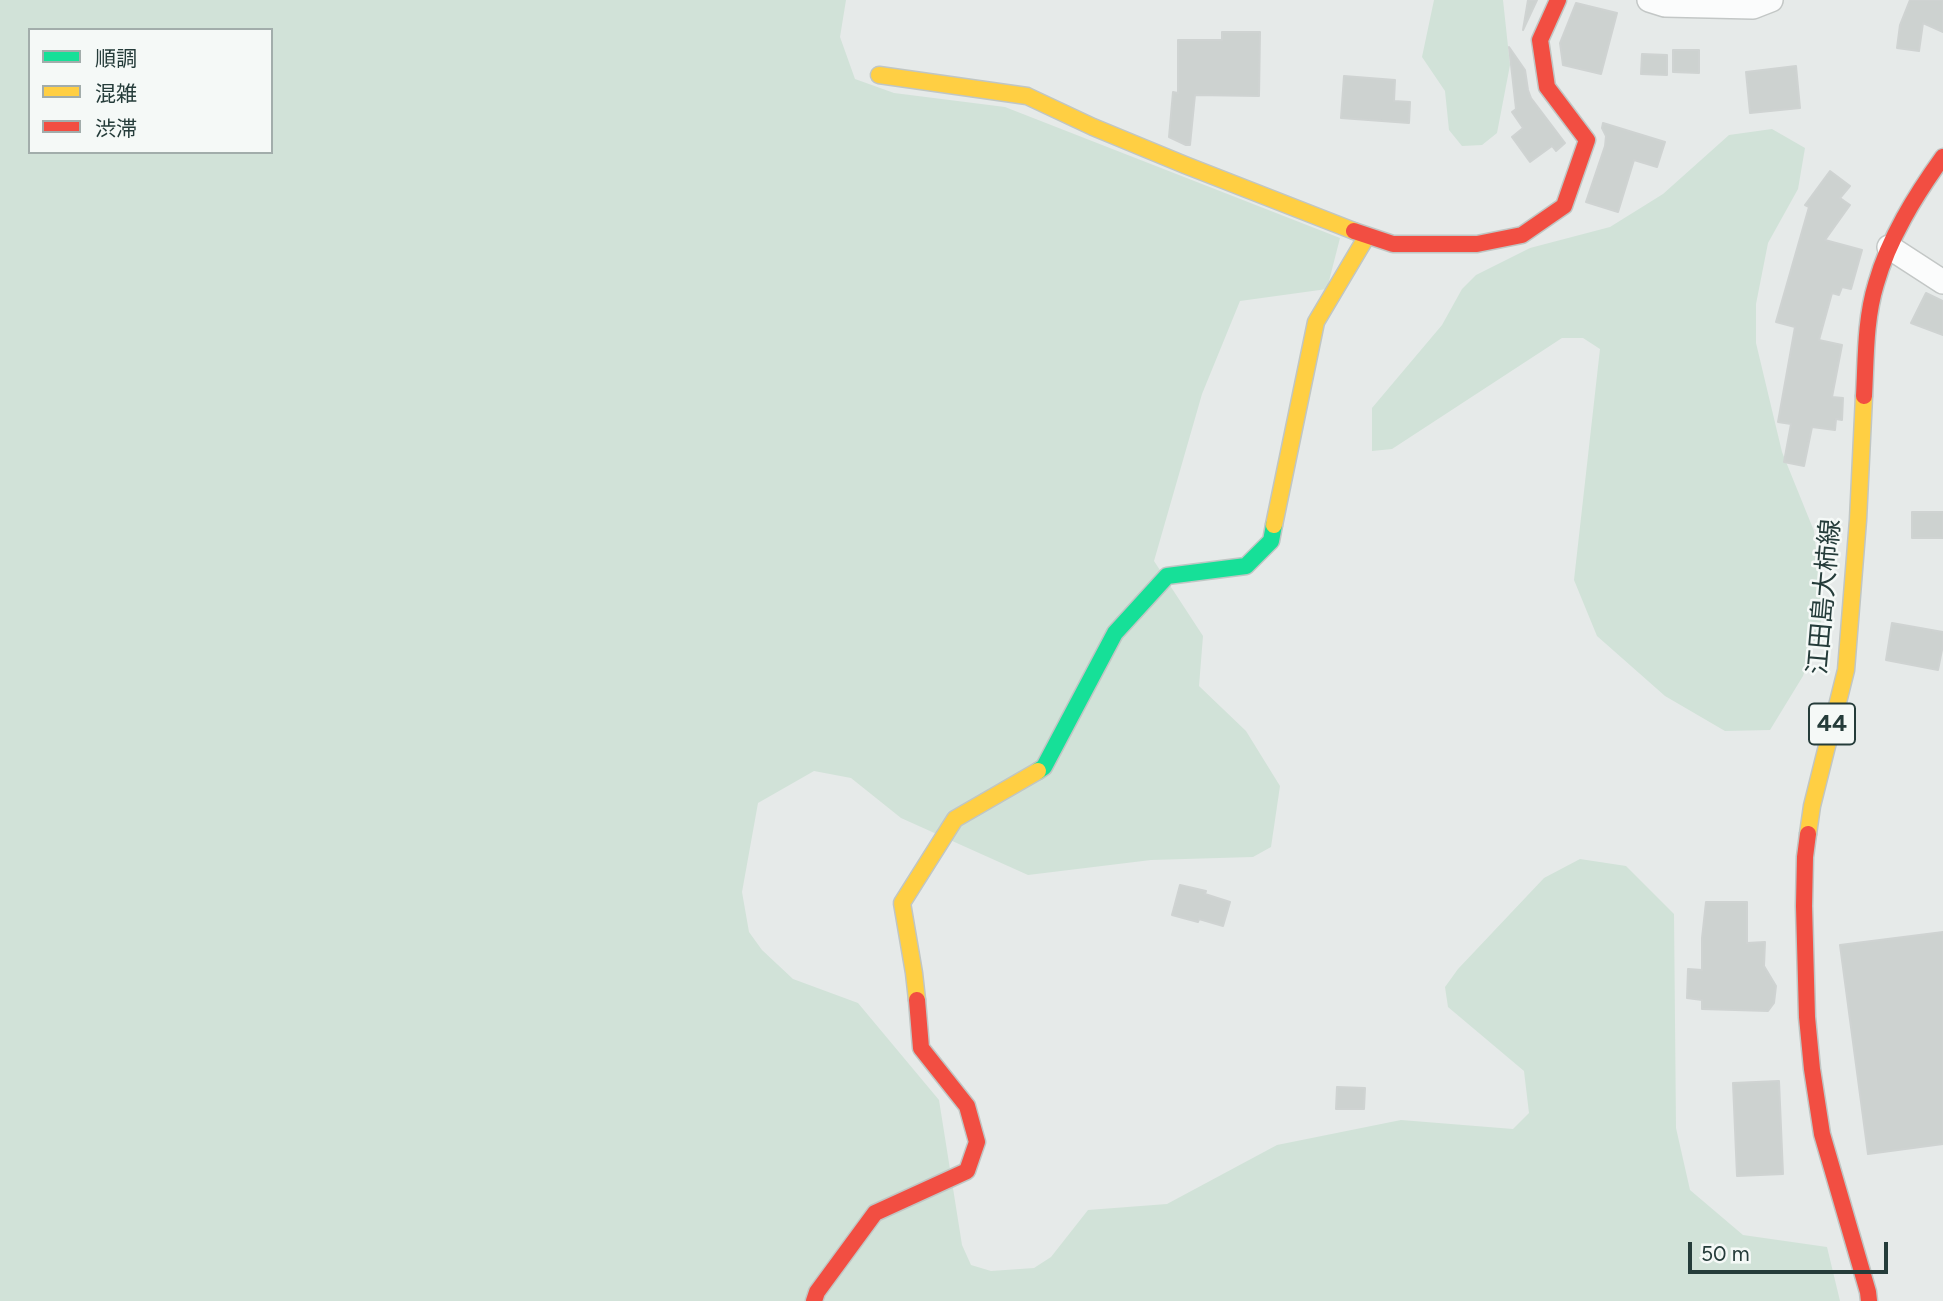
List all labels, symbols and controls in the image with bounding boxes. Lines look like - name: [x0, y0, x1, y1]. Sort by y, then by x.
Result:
- legend: [28, 28, 273, 154]
- text: 順調: [95, 46, 137, 71]
- text: 混雑: [95, 81, 137, 106]
- text: 渋滞: [95, 116, 137, 141]
- street label: 江田島大柿線: [1803, 518, 1847, 676]
- road number: 44: [1809, 704, 1855, 744]
- scale bar: [1691, 1228, 1890, 1272]
- text: 50 m: [1701, 1241, 1750, 1266]

